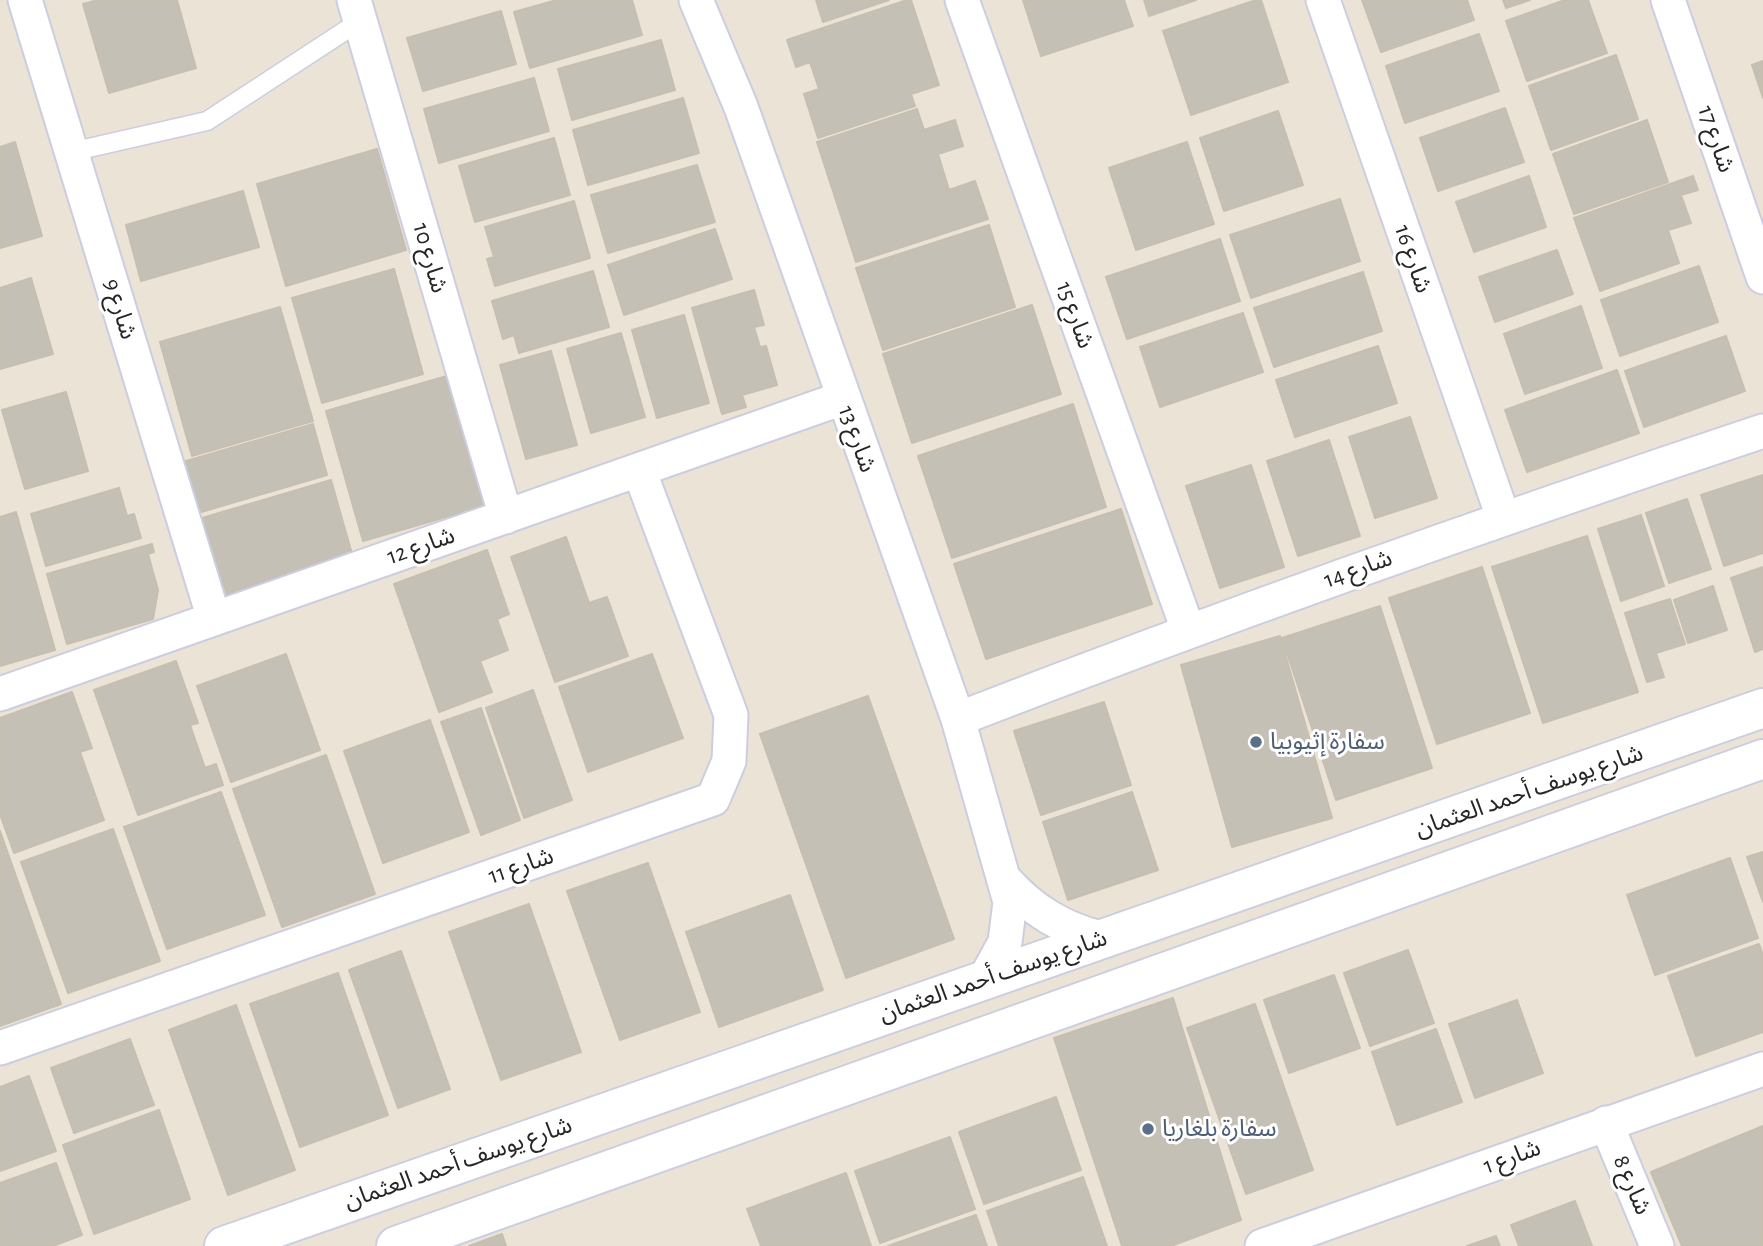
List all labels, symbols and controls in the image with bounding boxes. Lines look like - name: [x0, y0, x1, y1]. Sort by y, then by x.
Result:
- street label: شارع 17: [1691, 102, 1741, 176]
- street label: شارع 10: [406, 220, 454, 296]
- street label: شارع 16: [1388, 221, 1438, 297]
- street label: شارع 9: [97, 275, 143, 343]
- street label: شارع 15: [1050, 278, 1100, 352]
- street label: شارع 13: [832, 402, 882, 476]
- street label: شارع 12: [383, 521, 459, 571]
- street label: شارع 14: [1320, 543, 1396, 595]
- place label: سفارة إثيوبيا: [1270, 728, 1385, 756]
- marker: سفارة إثيوبيا: [1248, 734, 1264, 750]
- street label: شارع يوسف أحمد العثمان: [1411, 738, 1647, 844]
- street label: شارع 11: [485, 841, 557, 891]
- street label: شارع يوسف أحمد العثمان: [875, 923, 1111, 1029]
- street label: شارع يوسف أحمد العثمان: [340, 1110, 576, 1216]
- place label: سفارة بلغاريا: [1162, 1115, 1277, 1143]
- marker: سفارة بلغاريا: [1140, 1121, 1156, 1137]
- street label: شارع 1: [1479, 1133, 1545, 1181]
- street label: شارع 8: [1607, 1151, 1657, 1219]

